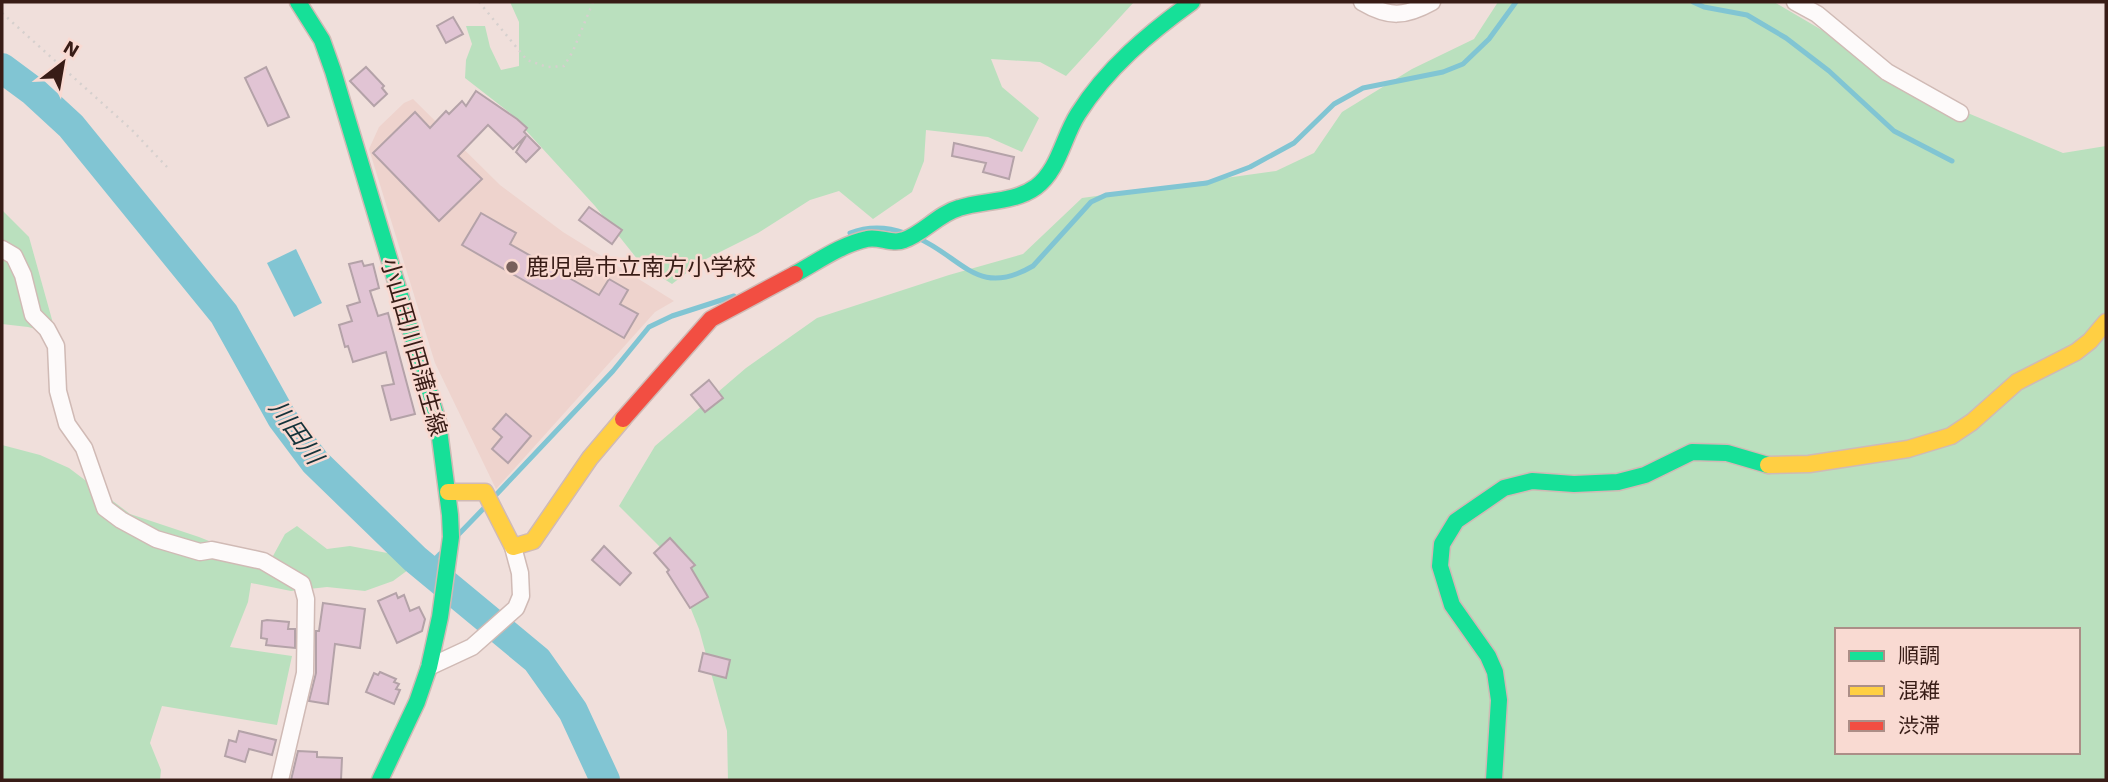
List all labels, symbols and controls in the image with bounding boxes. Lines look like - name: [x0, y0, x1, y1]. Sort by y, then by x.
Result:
- north arrow: [28, 28, 98, 98]
- text: N: [60, 35, 83, 62]
- place label: 鹿児島市立南方小学校: [526, 254, 756, 281]
- street label: 小山田川田蒲生線: [375, 255, 452, 439]
- marker: 鹿児島市立南方小学校: [504, 259, 520, 275]
- water label: 川田川: [264, 395, 330, 472]
- legend: [1835, 628, 2080, 754]
- text: 順調: [1898, 643, 1940, 668]
- text: 混雑: [1898, 678, 1940, 703]
- text: 渋滞: [1898, 713, 1940, 738]

